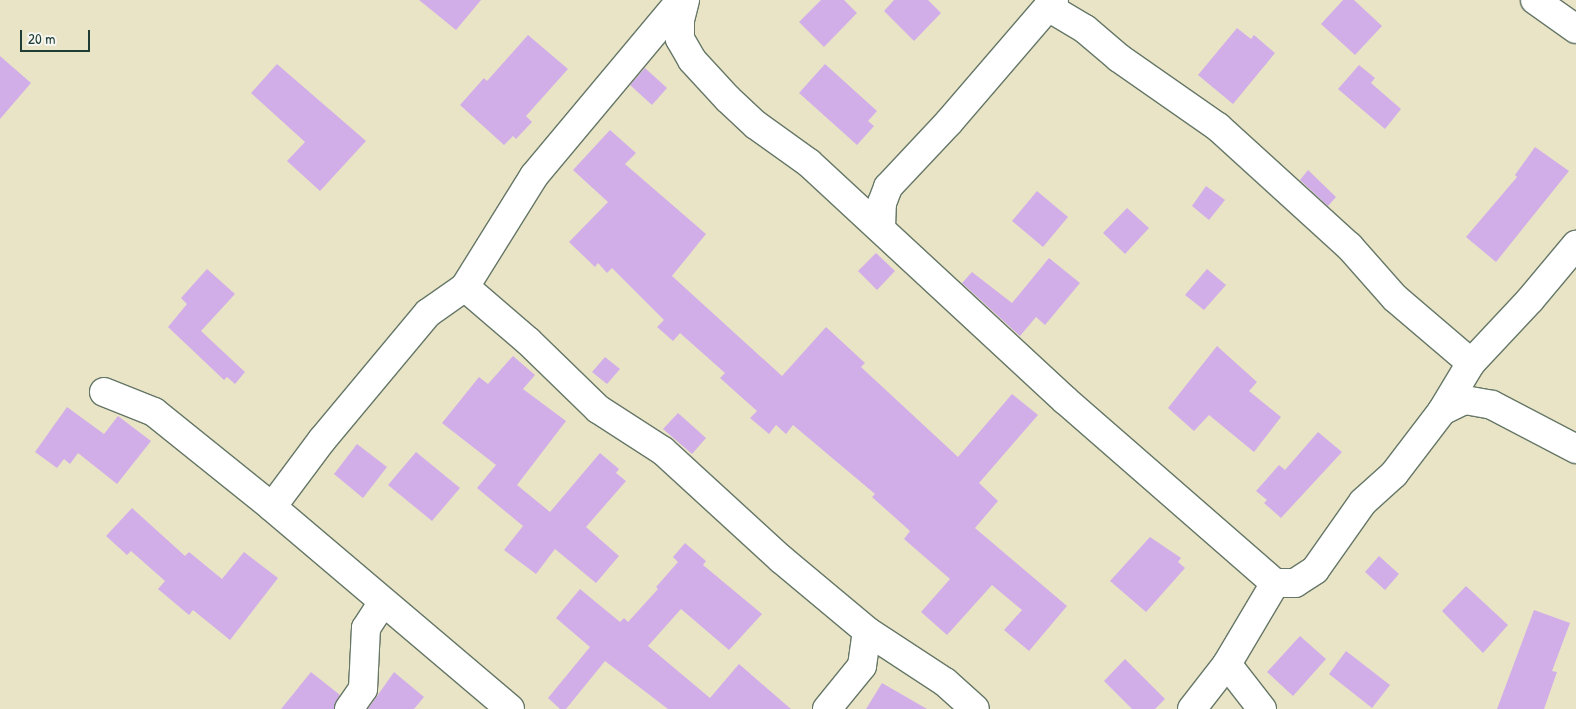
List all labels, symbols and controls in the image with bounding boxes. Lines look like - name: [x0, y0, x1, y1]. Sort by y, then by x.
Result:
- scale bar: [22, 20, 92, 52]
- text: 20 m: [28, 28, 55, 49]

